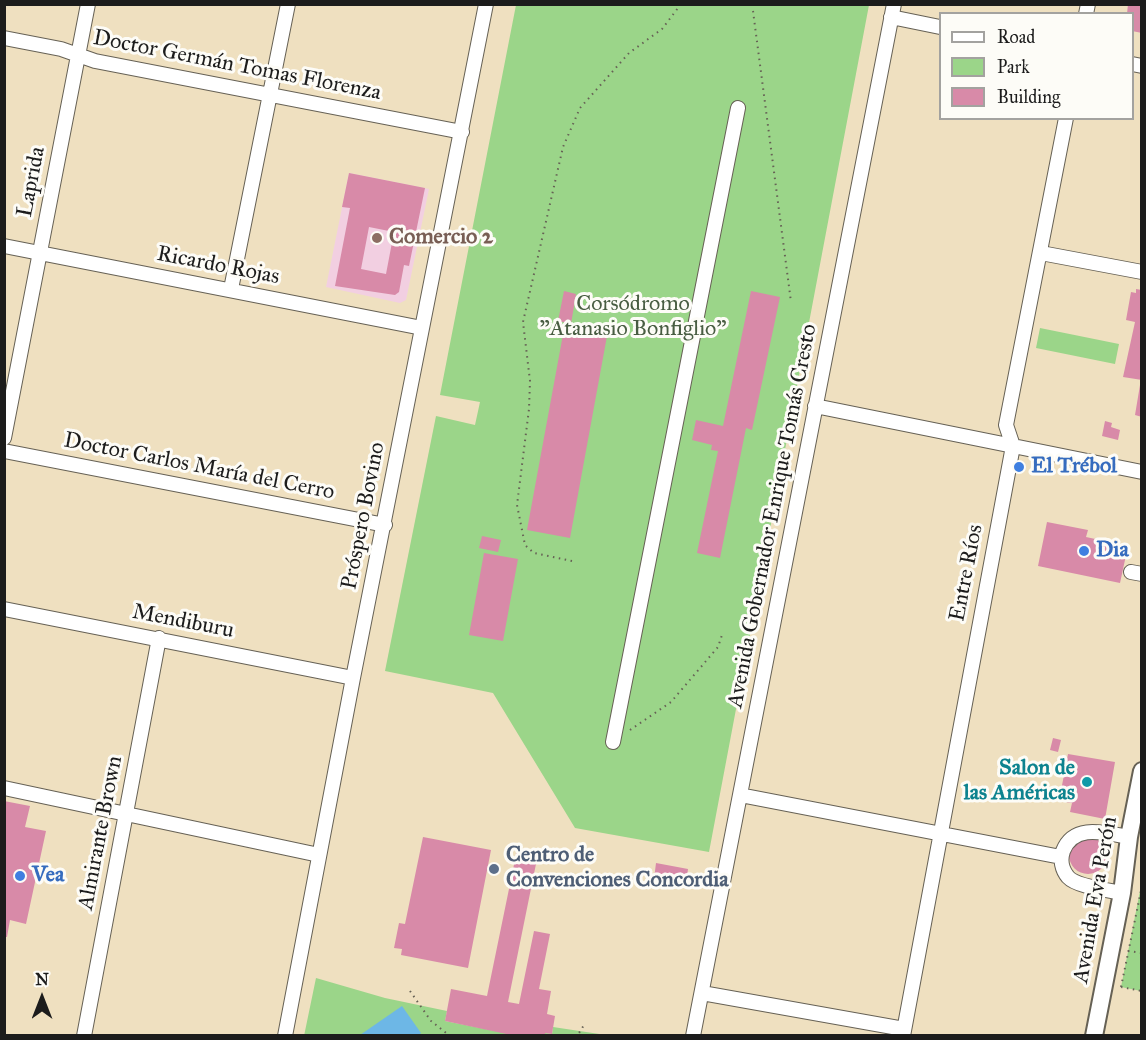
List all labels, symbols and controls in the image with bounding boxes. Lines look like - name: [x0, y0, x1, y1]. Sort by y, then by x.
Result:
- legend: [939, 12, 1134, 120]
- street label: Doctor Germán Tomas Florenza: [91, 25, 383, 107]
- text: Road: [997, 26, 1035, 48]
- text: Park: [997, 56, 1030, 78]
- text: Building: [997, 86, 1060, 108]
- street label: Laprida: [12, 145, 52, 219]
- place label: Comercio 2: [389, 225, 493, 251]
- marker: Comercio 2: [370, 231, 384, 245]
- street label: Ricardo Rojas: [154, 241, 282, 291]
- park label: Corsódromo "Atanasio Bonfiglio": [539, 292, 727, 344]
- street label: Avenida Gobernador Enrique Tomás Cresto: [723, 322, 823, 710]
- street label: Doctor Carlos María del Cerro: [61, 428, 337, 506]
- street label: Próspero Bovino: [337, 440, 391, 592]
- place label: El Trébol: [1031, 454, 1117, 480]
- marker: El Trébol: [1012, 460, 1026, 474]
- street label: Entre Ríos: [945, 522, 989, 624]
- place label: Dia: [1096, 538, 1129, 564]
- marker: Dia: [1077, 544, 1091, 558]
- street label: Mendiburu: [130, 599, 236, 645]
- street label: Almirante Brown: [73, 754, 129, 912]
- place label: Salon de las Américas: [964, 756, 1075, 807]
- marker: Salon de las Américas: [1080, 775, 1094, 789]
- street label: Avenida Eva Perón: [1068, 815, 1124, 985]
- place label: Centro de Convenciones Concordia: [506, 843, 729, 894]
- marker: Centro de Convenciones Concordia: [487, 862, 501, 876]
- place label: Vea: [32, 863, 64, 889]
- marker: Vea: [13, 869, 27, 883]
- north arrow: [12, 968, 72, 1028]
- text: N: [35, 970, 49, 989]

